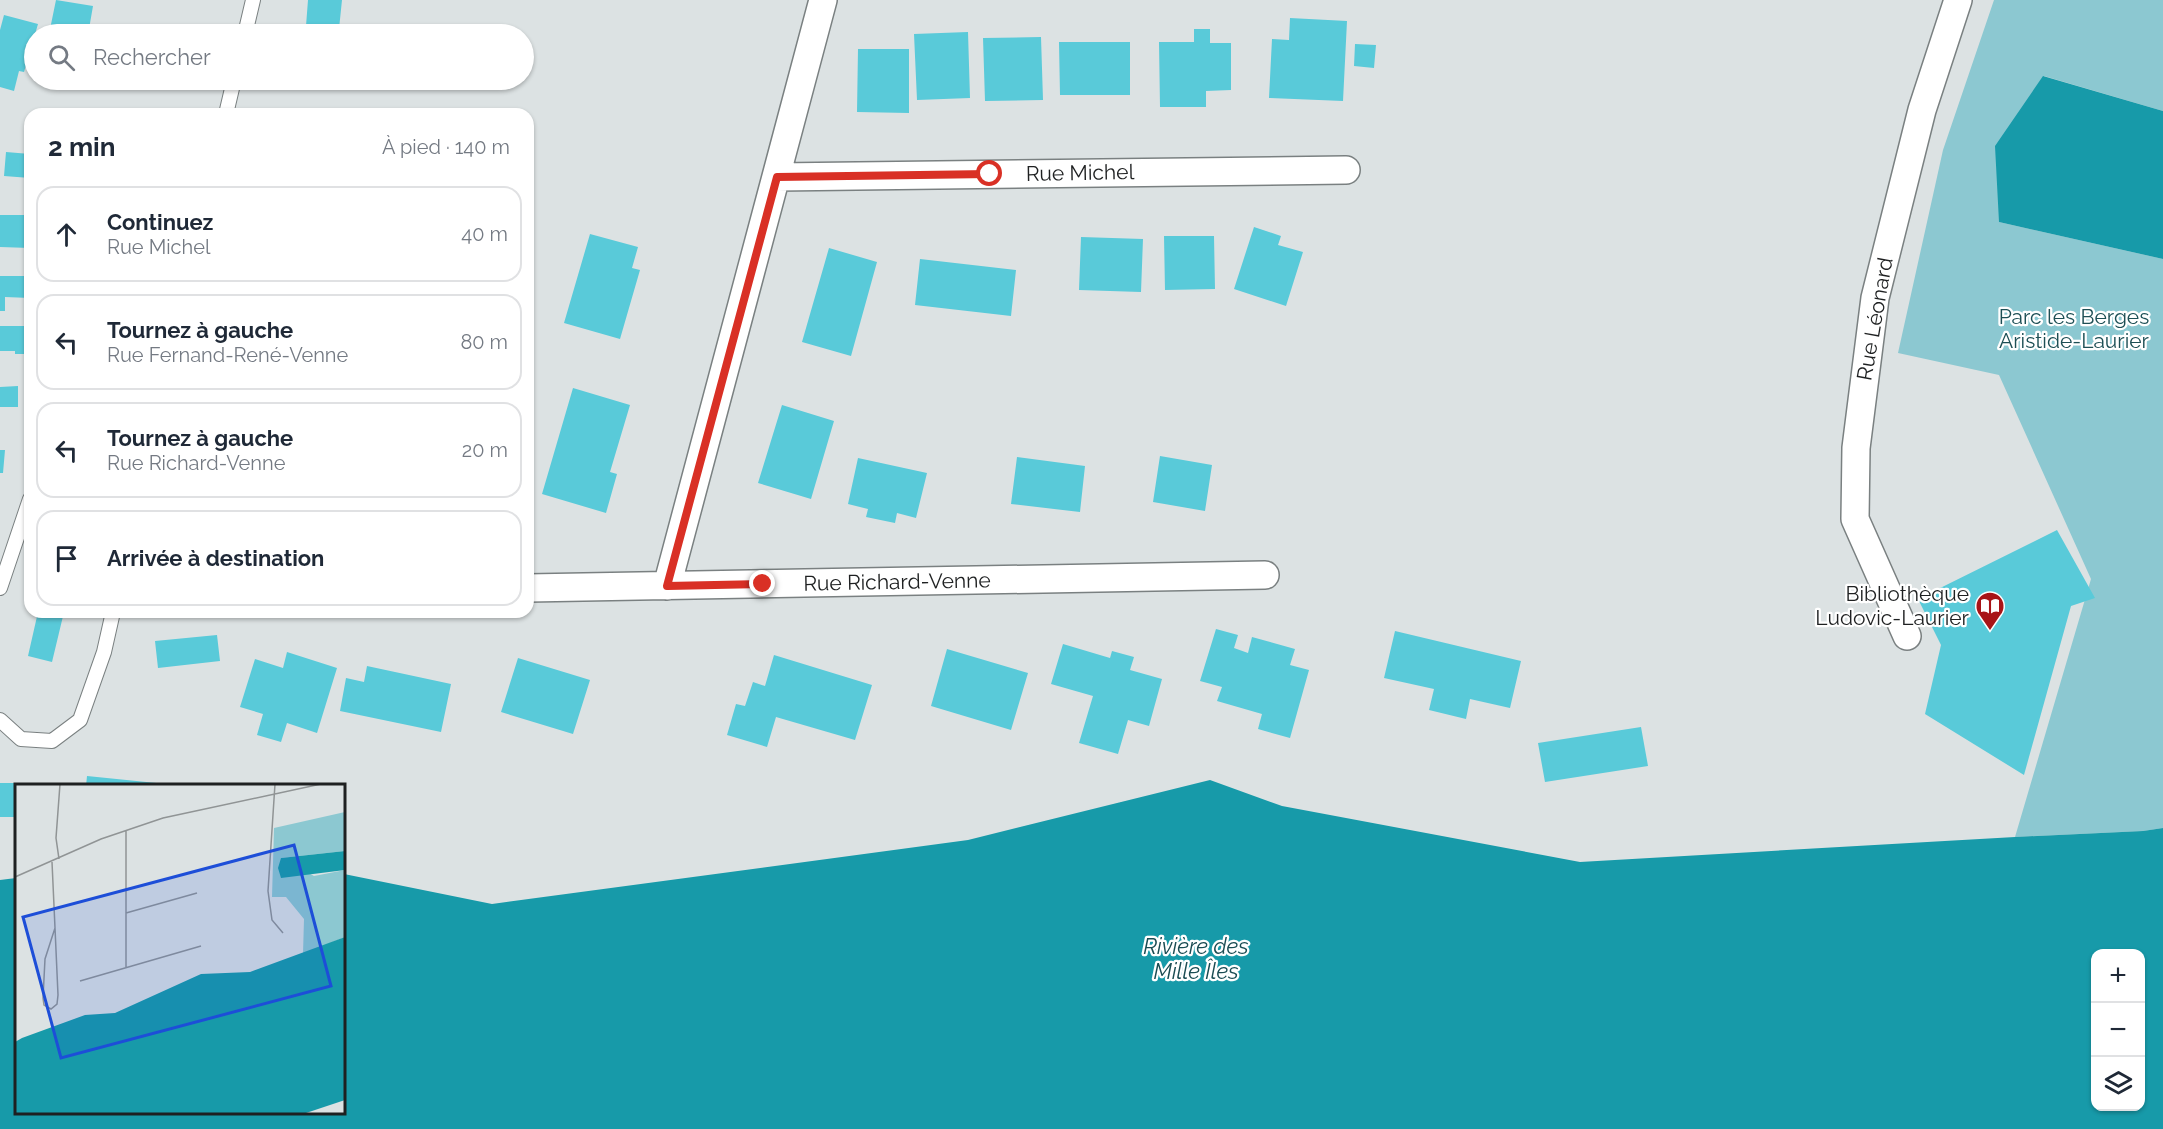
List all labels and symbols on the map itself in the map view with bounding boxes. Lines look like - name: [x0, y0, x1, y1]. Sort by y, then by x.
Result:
- street label: Rue Michel: [1026, 159, 1135, 186]
- route start: [976, 160, 1002, 186]
- street label: Rue Léonard: [1851, 255, 1898, 382]
- park label: Parc les Berges Aristide-Laurier: [1999, 304, 2150, 353]
- street label: Rue Richard-Venne: [803, 567, 991, 596]
- route end: [749, 570, 775, 596]
- place label: Bibliothèque Ludovic-Laurier: [1815, 581, 1970, 630]
- library icon: Bibliothèque Ludovic-Laurier: [1974, 590, 2006, 632]
- inset map: [15, 784, 345, 1114]
- water label: Rivière des Mille Îles: [1143, 933, 1249, 984]

